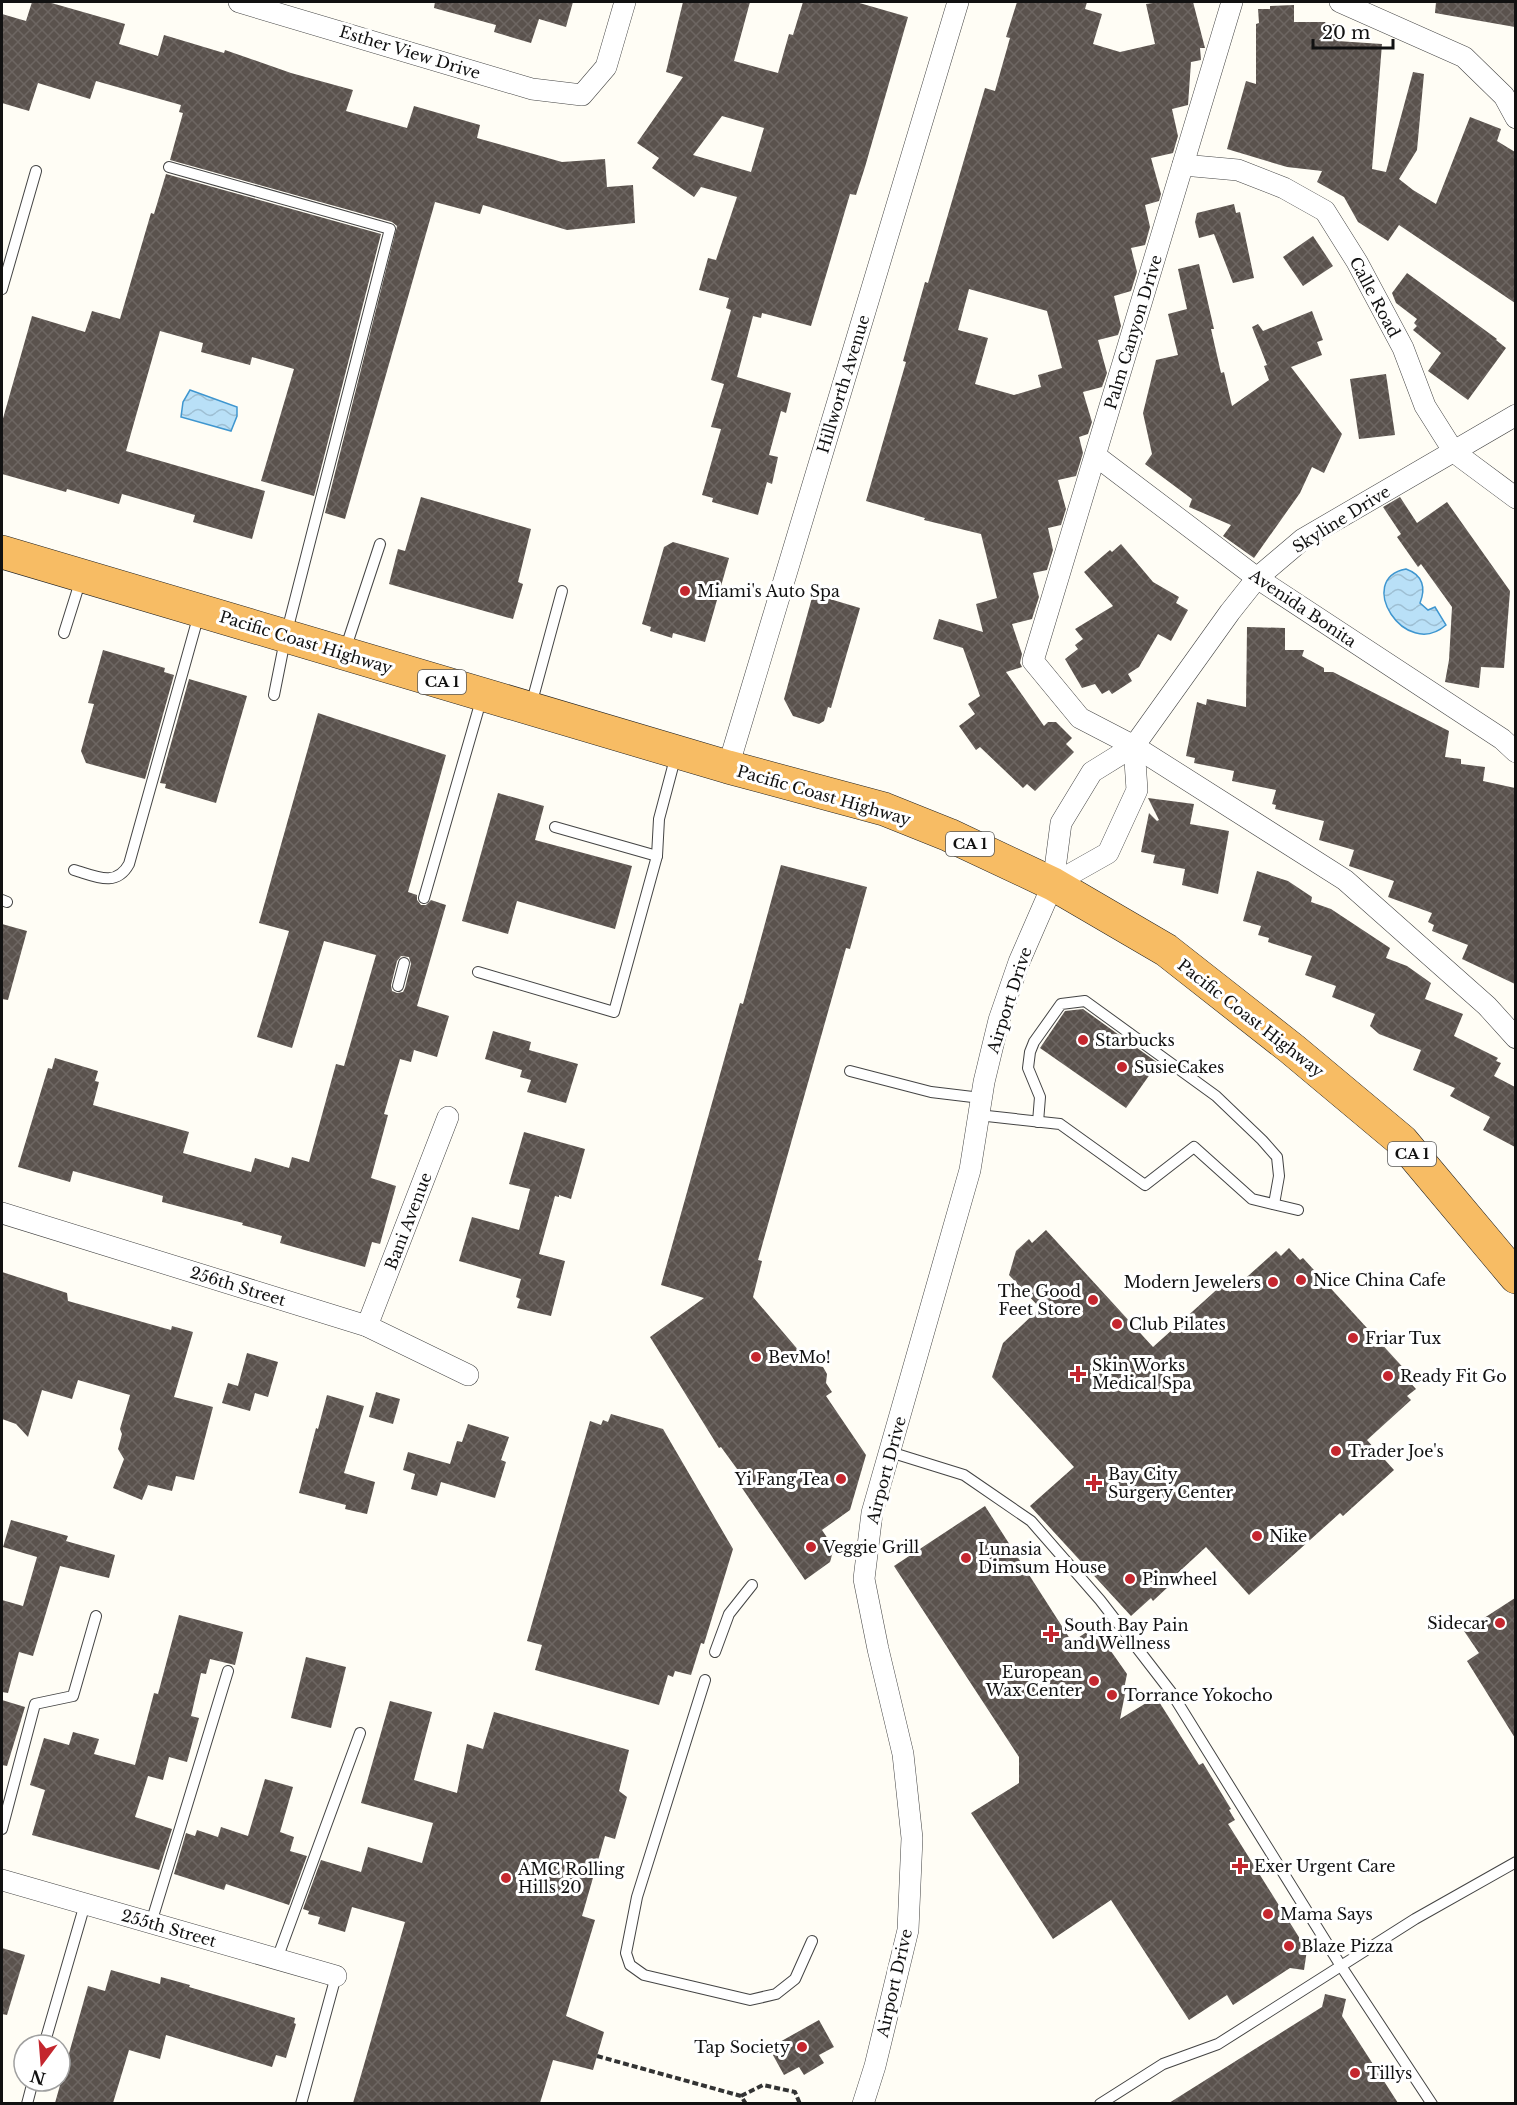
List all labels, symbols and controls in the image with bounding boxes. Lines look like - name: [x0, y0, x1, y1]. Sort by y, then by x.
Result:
- scale bar: [1313, 12, 1392, 50]
- street label: Esther View Drive: [337, 21, 483, 83]
- text: 20 m: [1322, 22, 1370, 44]
- street label: Palm Canyon Drive: [1100, 252, 1166, 412]
- street label: Calle Road: [1345, 253, 1405, 341]
- street label: Hillworth Avenue: [812, 312, 874, 456]
- street label: Skyline Drive: [1288, 481, 1394, 557]
- street label: Avenida Bonita: [1245, 564, 1360, 651]
- place label: Miami's Auto Spa: [697, 581, 840, 601]
- marker: Miami's Auto Spa: [678, 584, 692, 598]
- street label: Pacific Coast Highway: [217, 606, 396, 678]
- road number: CA 1: [418, 670, 466, 694]
- street label: Pacific Coast Highway: [735, 761, 914, 830]
- road number: CA 1: [946, 832, 994, 856]
- street label: Airport Drive: [982, 944, 1036, 1057]
- street label: Pacific Coast Highway: [1174, 955, 1329, 1082]
- place label: Starbucks: [1095, 1030, 1175, 1050]
- marker: Starbucks: [1076, 1033, 1090, 1047]
- place label: SusieCakes: [1134, 1057, 1224, 1077]
- marker: SusieCakes: [1115, 1060, 1129, 1074]
- road number: CA 1: [1388, 1142, 1436, 1166]
- street label: Bani Avenue: [380, 1170, 436, 1272]
- street label: 256th Street: [188, 1262, 288, 1310]
- place label: Nice China Cafe: [1313, 1270, 1446, 1290]
- place label: Modern Jewelers: [1124, 1272, 1261, 1292]
- marker: Nice China Cafe: [1294, 1273, 1308, 1287]
- marker: Modern Jewelers: [1266, 1275, 1280, 1289]
- place label: The Good Feet Store: [998, 1281, 1081, 1319]
- marker: The Good Feet Store: [1086, 1293, 1100, 1307]
- place label: Club Pilates: [1129, 1314, 1226, 1334]
- marker: Club Pilates: [1110, 1317, 1124, 1331]
- place label: Friar Tux: [1365, 1328, 1441, 1348]
- marker: Friar Tux: [1346, 1331, 1360, 1345]
- place label: BevMo!: [768, 1347, 831, 1367]
- marker: BevMo!: [749, 1350, 763, 1364]
- place label: Skin Works Medical Spa: [1092, 1355, 1192, 1393]
- marker: Skin Works Medical Spa: [1069, 1365, 1087, 1383]
- place label: Ready Fit Go: [1400, 1366, 1507, 1386]
- marker: Ready Fit Go: [1381, 1369, 1395, 1383]
- street label: Airport Drive: [862, 1414, 910, 1527]
- place label: Trader Joe's: [1348, 1441, 1444, 1461]
- marker: Trader Joe's: [1329, 1444, 1343, 1458]
- place label: Bay City Surgery Center: [1108, 1464, 1234, 1502]
- place label: Yi Fang Tea: [734, 1469, 829, 1489]
- marker: Yi Fang Tea: [834, 1472, 848, 1486]
- marker: Bay City Surgery Center: [1085, 1474, 1103, 1492]
- place label: Nike: [1269, 1526, 1307, 1546]
- marker: Nike: [1250, 1529, 1264, 1543]
- place label: Veggie Grill: [822, 1537, 919, 1557]
- place label: Lunasia Dimsum House: [978, 1539, 1107, 1577]
- marker: Veggie Grill: [804, 1540, 818, 1554]
- marker: Lunasia Dimsum House: [959, 1551, 973, 1565]
- place label: Pinwheel: [1142, 1569, 1217, 1589]
- marker: Pinwheel: [1123, 1572, 1137, 1586]
- place label: Sidecar: [1427, 1613, 1488, 1633]
- place label: South Bay Pain and Wellness: [1064, 1615, 1188, 1653]
- marker: Sidecar: [1493, 1616, 1507, 1630]
- marker: South Bay Pain and Wellness: [1042, 1625, 1060, 1643]
- place label: European Wax Center: [985, 1662, 1082, 1700]
- marker: European Wax Center: [1087, 1674, 1101, 1688]
- place label: Torrance Yokocho: [1124, 1685, 1273, 1705]
- marker: Torrance Yokocho: [1105, 1688, 1119, 1702]
- place label: Exer Urgent Care: [1254, 1856, 1396, 1876]
- marker: Exer Urgent Care: [1231, 1857, 1249, 1875]
- place label: AMC Rolling Hills 20: [517, 1859, 625, 1897]
- marker: AMC Rolling Hills 20: [499, 1871, 513, 1885]
- place label: Mama Says: [1280, 1904, 1373, 1924]
- street label: 255th Street: [119, 1905, 219, 1951]
- marker: Mama Says: [1261, 1907, 1275, 1921]
- street label: Airport Drive: [872, 1927, 916, 2040]
- place label: Blaze Pizza: [1301, 1936, 1393, 1956]
- marker: Blaze Pizza: [1282, 1939, 1296, 1953]
- north arrow: [12, 2033, 72, 2093]
- place label: Tap Society: [694, 2037, 791, 2057]
- marker: Tap Society: [795, 2040, 809, 2054]
- place label: Tillys: [1367, 2063, 1412, 2083]
- text: N: [28, 2066, 48, 2089]
- marker: Tillys: [1348, 2066, 1362, 2080]

